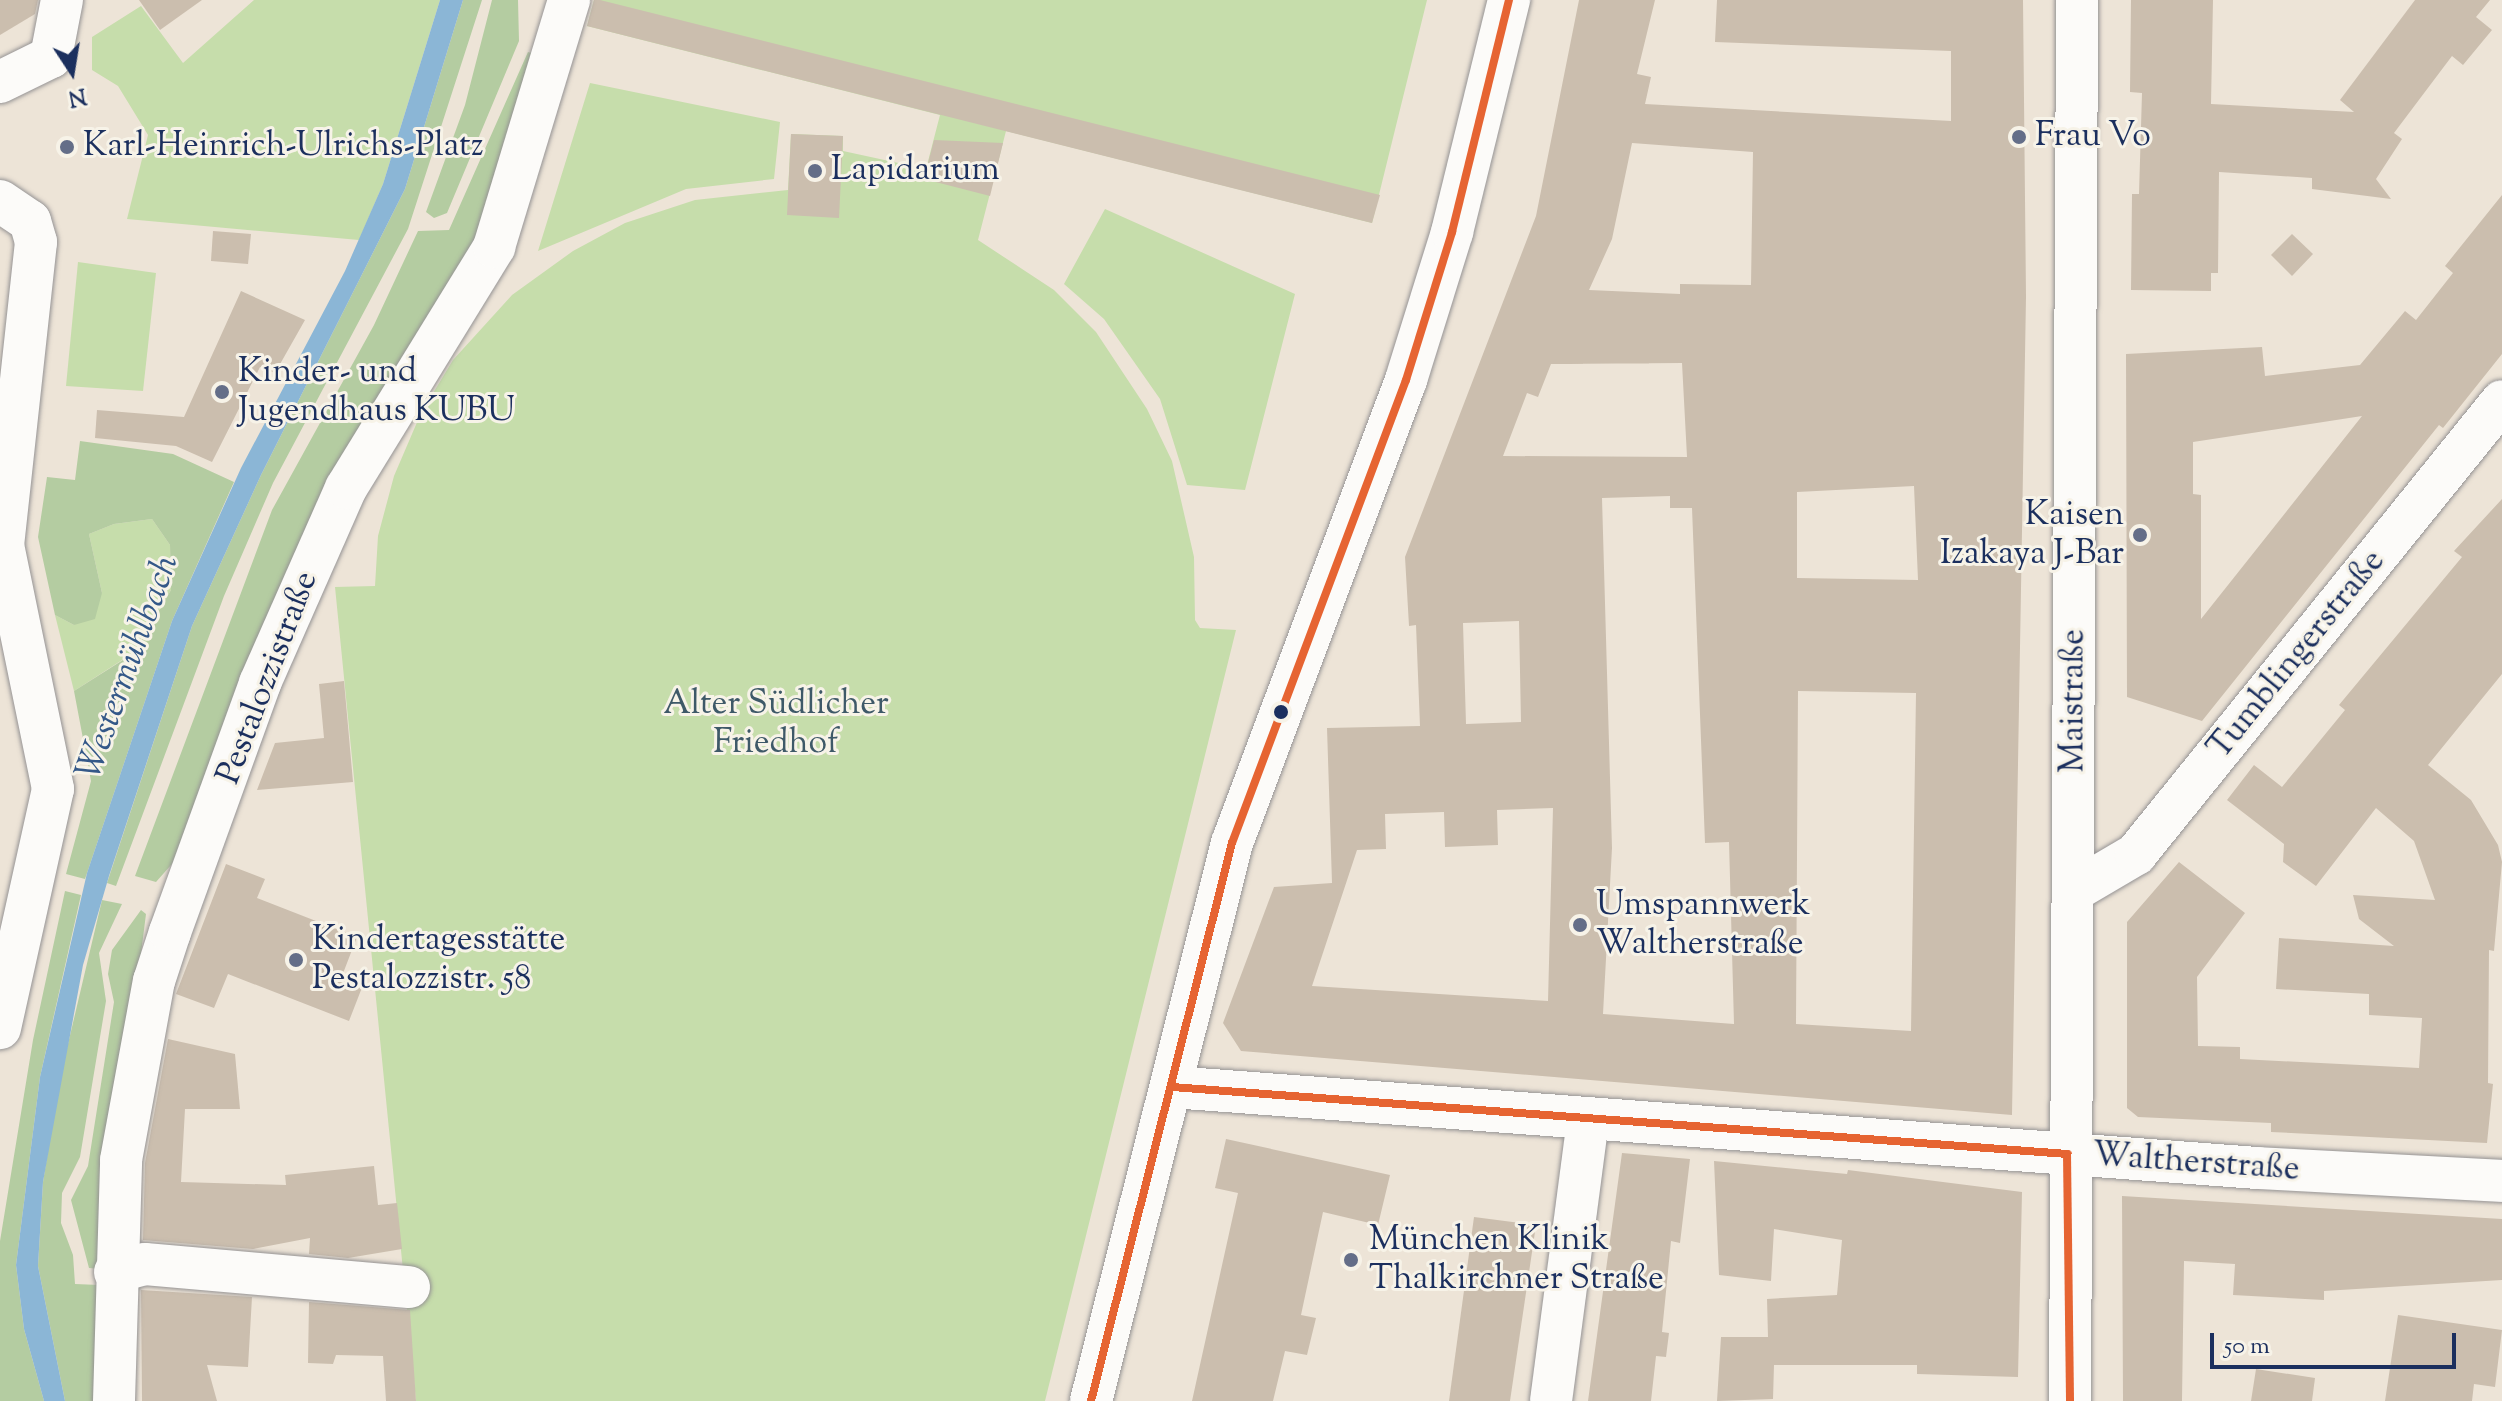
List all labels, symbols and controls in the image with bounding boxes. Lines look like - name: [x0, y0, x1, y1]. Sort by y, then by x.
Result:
- north arrow: [32, 32, 112, 112]
- text: N: [65, 78, 89, 113]
- place label: Frau Vo: [2035, 117, 2151, 157]
- place label: Karl-Heinrich-Ulrichs-Platz: [83, 127, 484, 167]
- marker: Frau Vo: [2010, 128, 2028, 146]
- marker: Karl-Heinrich-Ulrichs-Platz: [58, 138, 76, 156]
- place label: Lapidarium: [831, 151, 1000, 191]
- marker: Lapidarium: [806, 162, 824, 180]
- place label: Kinder- und Jugendhaus KUBU: [238, 352, 515, 432]
- marker: Kinder- und Jugendhaus KUBU: [213, 383, 231, 401]
- place label: Kaisen Izakaya J-Bar: [1940, 495, 2124, 574]
- marker: Kaisen Izakaya J-Bar: [2131, 526, 2149, 544]
- street label: Tumblingerstraße: [2200, 542, 2394, 768]
- water label: Westermühlbach: [68, 550, 190, 786]
- street label: Pestalozzistraße: [209, 566, 327, 790]
- street label: Maistraße: [2054, 629, 2094, 773]
- park label: Alter Südlicher Friedhof: [663, 684, 889, 764]
- unlabelled marker: [1273, 704, 1289, 720]
- place label: Umspannwerk Waltherstraße: [1596, 885, 1810, 964]
- marker: Umspannwerk Waltherstraße: [1571, 916, 1589, 934]
- place label: Kindertagesstätte Pestalozzistr. 58: [312, 920, 565, 1000]
- marker: Kindertagesstätte Pestalozzistr. 58: [287, 951, 305, 969]
- street label: Waltherstraße: [2091, 1135, 2301, 1191]
- place label: München Klinik Thalkirchner Straße: [1369, 1220, 1664, 1300]
- marker: München Klinik Thalkirchner Straße: [1340, 1249, 1362, 1271]
- scale bar: [2214, 1317, 2460, 1367]
- text: 50 m: [2224, 1330, 2270, 1364]

